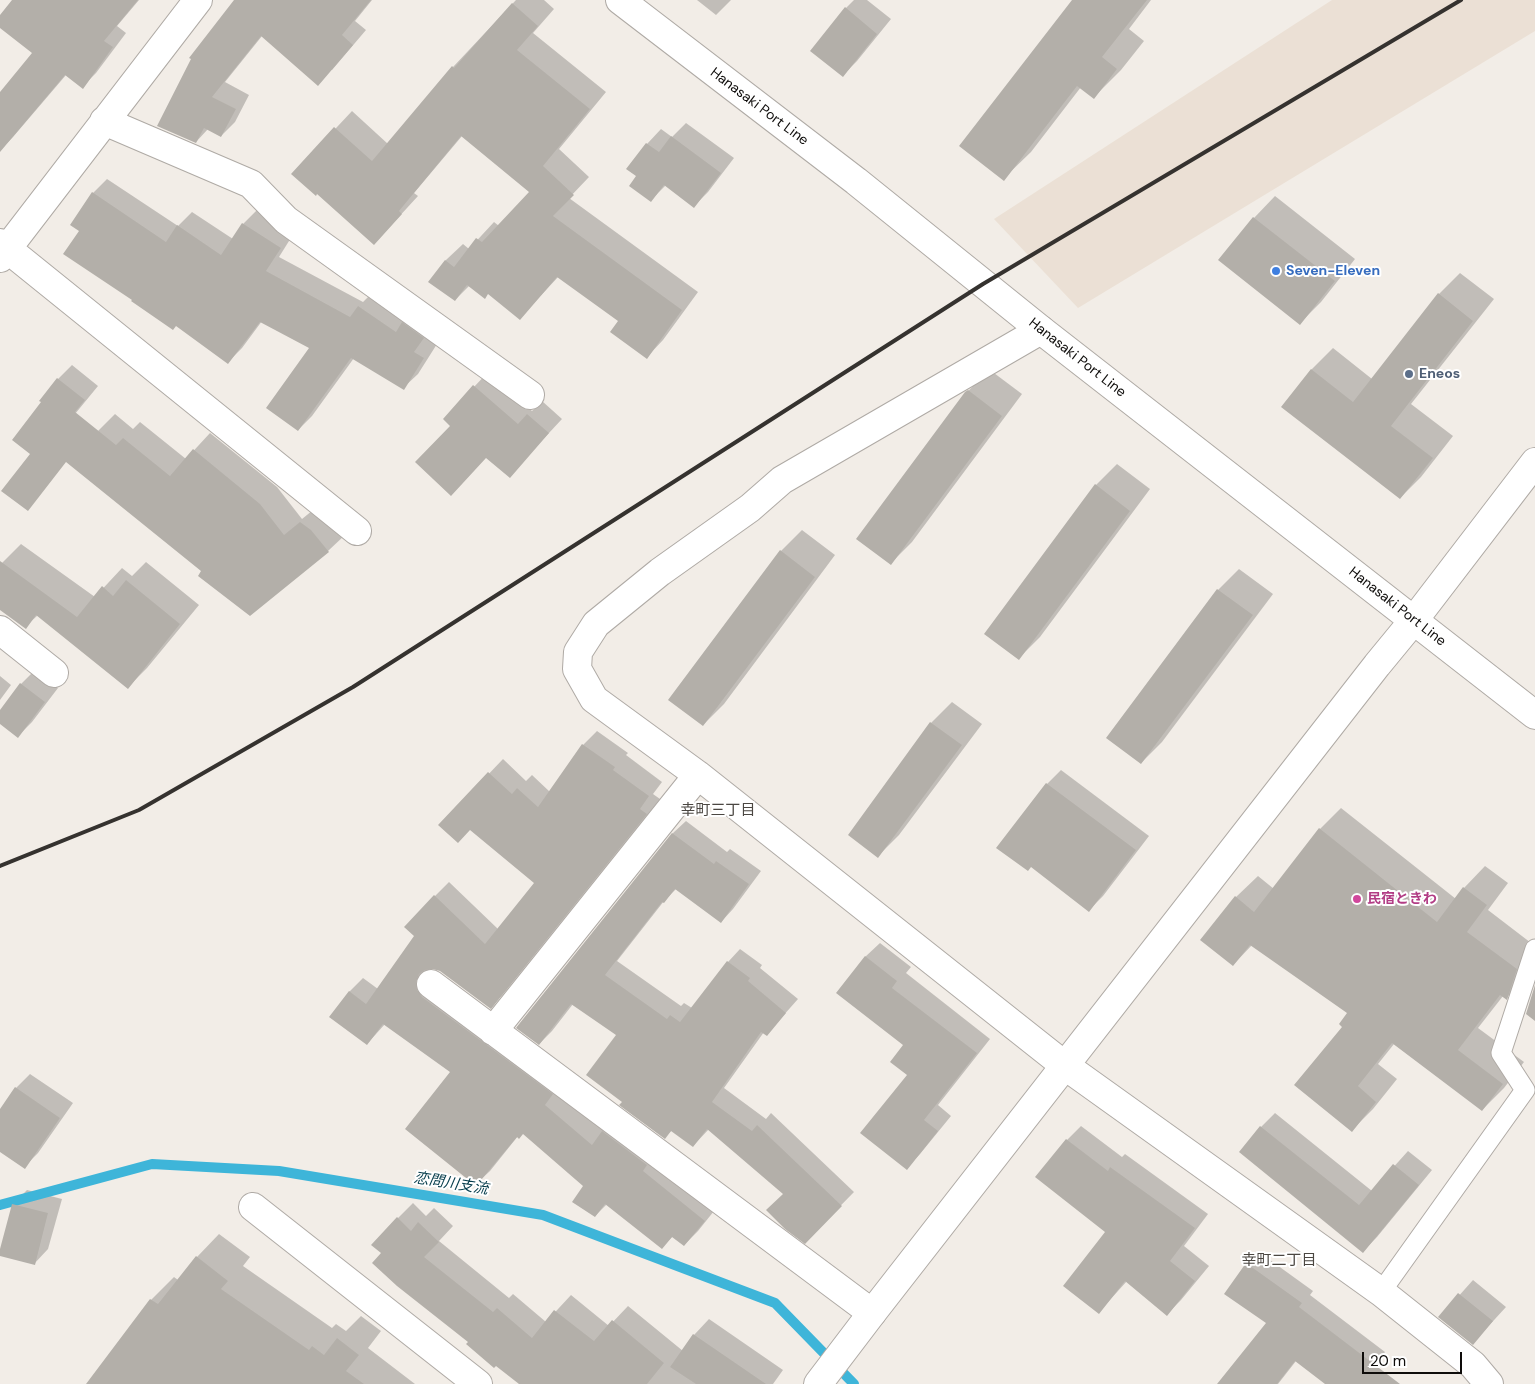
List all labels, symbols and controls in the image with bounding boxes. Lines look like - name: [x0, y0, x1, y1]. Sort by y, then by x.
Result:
- street label: Hanasaki Port Line: [707, 65, 811, 149]
- place label: Seven-Eleven: [1286, 263, 1380, 279]
- marker: Seven-Eleven: [1270, 265, 1282, 277]
- street label: Hanasaki Port Line: [1025, 315, 1129, 401]
- place label: Eneos: [1419, 366, 1460, 382]
- marker: Eneos: [1403, 368, 1415, 380]
- street label: Hanasaki Port Line: [1345, 564, 1449, 650]
- district label: 幸町三丁目: [681, 802, 755, 820]
- place label: 民宿ときわ: [1367, 891, 1437, 907]
- marker: 民宿ときわ: [1351, 893, 1363, 905]
- water label: 恋問川支流: [413, 1169, 489, 1199]
- district label: 幸町二丁目: [1242, 1252, 1316, 1270]
- scale bar: [1365, 1342, 1465, 1374]
- text: 20 m: [1370, 1351, 1406, 1371]

